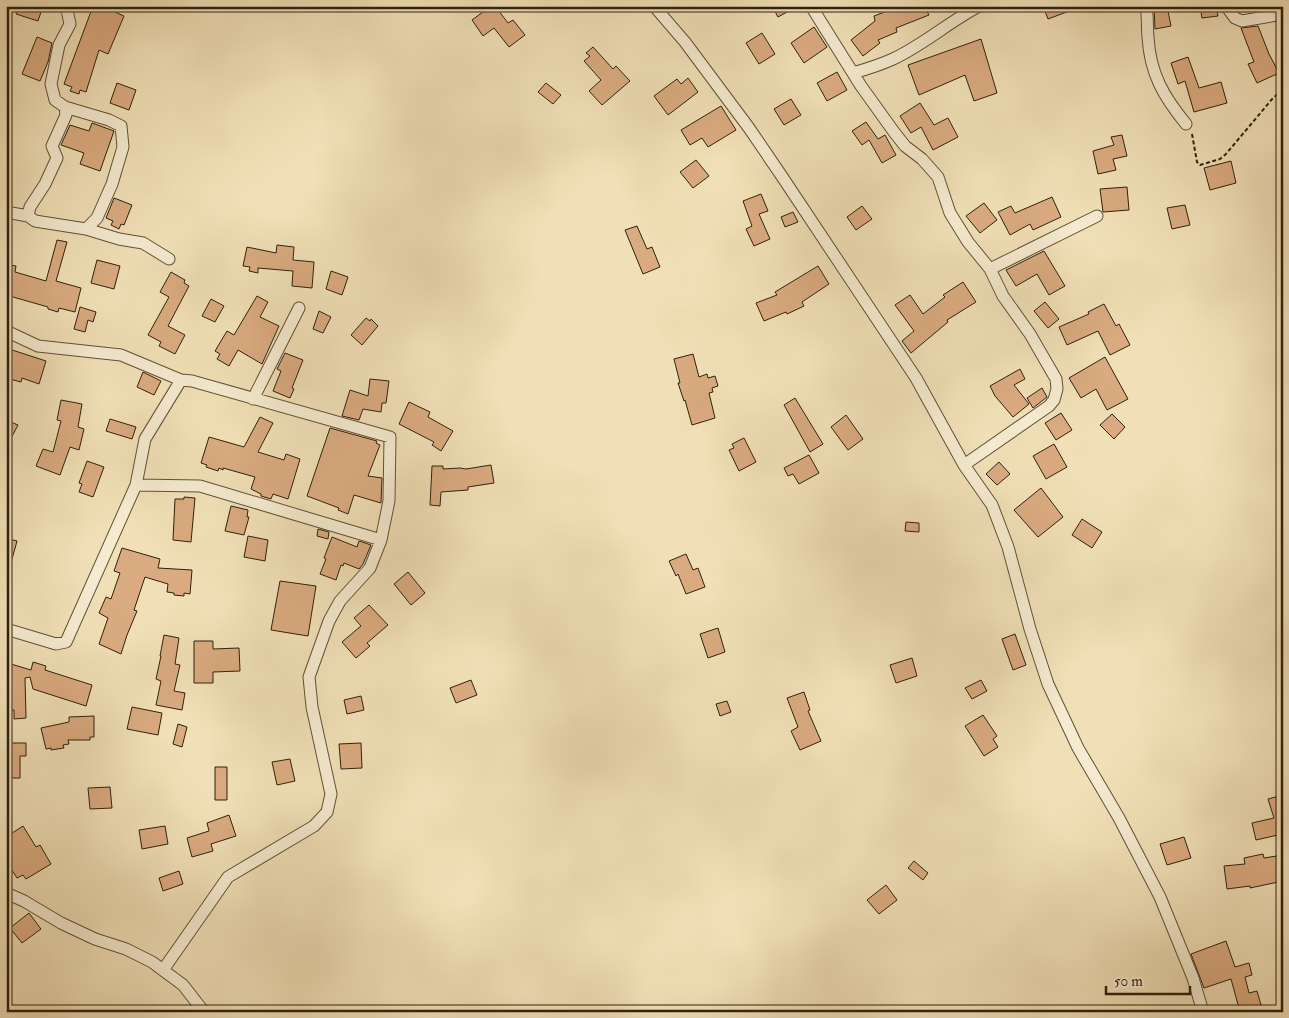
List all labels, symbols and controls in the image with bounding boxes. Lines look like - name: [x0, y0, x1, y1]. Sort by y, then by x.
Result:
- scale bar: [1106, 963, 1190, 995]
- text: 50 m: [1114, 972, 1143, 991]

